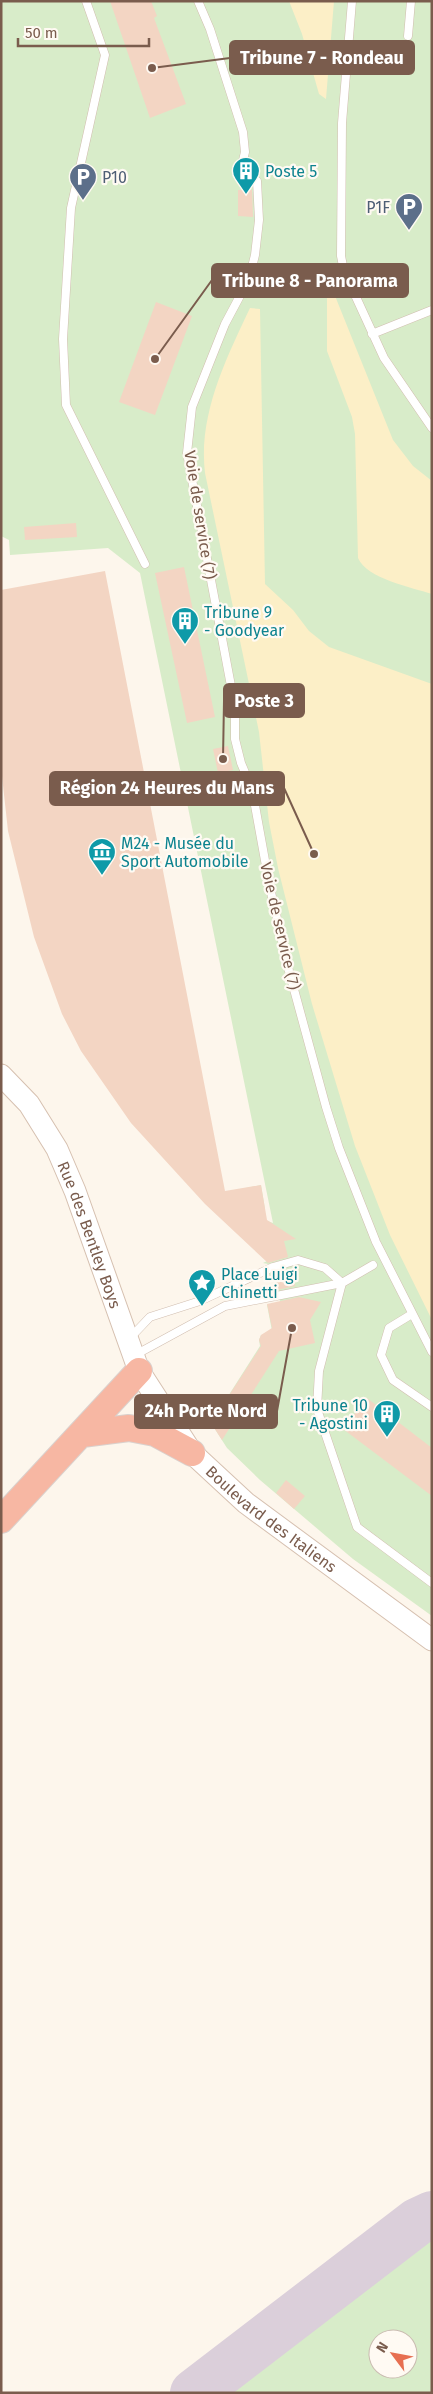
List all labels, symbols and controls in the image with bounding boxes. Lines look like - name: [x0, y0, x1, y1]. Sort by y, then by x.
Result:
- scale bar: [18, 15, 149, 47]
- text: 50 m: [25, 24, 58, 42]
- callout: Tribune 7 - Rondeau: [230, 41, 414, 74]
- text: Tribune 7 - Rondeau: [240, 47, 404, 69]
- building icon: Poste 5: [231, 156, 261, 195]
- parking icon: P10: [68, 162, 98, 201]
- place label: Poste 5: [265, 162, 317, 181]
- place label: P10: [102, 168, 127, 187]
- parking icon: P1F: [394, 192, 424, 231]
- place label: P1F: [366, 198, 390, 217]
- callout: Tribune 8 - Panorama: [212, 264, 408, 297]
- text: Tribune 8 - Panorama: [222, 270, 398, 292]
- street label: Voie de service (7): [180, 449, 220, 581]
- place label: Tribune 9 - Goodyear: [204, 603, 285, 640]
- building icon: Tribune 9 - Goodyear: [170, 606, 200, 645]
- callout: Poste 3: [224, 684, 304, 717]
- text: Poste 3: [234, 690, 294, 712]
- callout: Région 24 Heures du Mans: [50, 772, 284, 805]
- text: Région 24 Heures du Mans: [60, 777, 274, 799]
- place label: M24 - Musée du Sport Automobile: [121, 834, 249, 871]
- museum icon: M24 - Musée du Sport Automobile: [87, 837, 117, 876]
- street label: Voie de service (7): [256, 860, 304, 992]
- street label: Rue des Bentley Boys: [54, 1158, 125, 1311]
- place label: Place Luigi Chinetti: [221, 1265, 298, 1302]
- place icon: Place Luigi Chinetti: [187, 1268, 217, 1307]
- callout: 24h Porte Nord: [135, 1395, 277, 1428]
- place label: Tribune 10 - Agostini: [293, 1396, 368, 1433]
- building icon: Tribune 10 - Agostini: [372, 1399, 402, 1438]
- text: 24h Porte Nord: [145, 1400, 267, 1422]
- street label: Boulevard des Italiens: [202, 1461, 341, 1576]
- north arrow: [368, 2329, 418, 2379]
- text: N: [373, 2339, 392, 2356]

